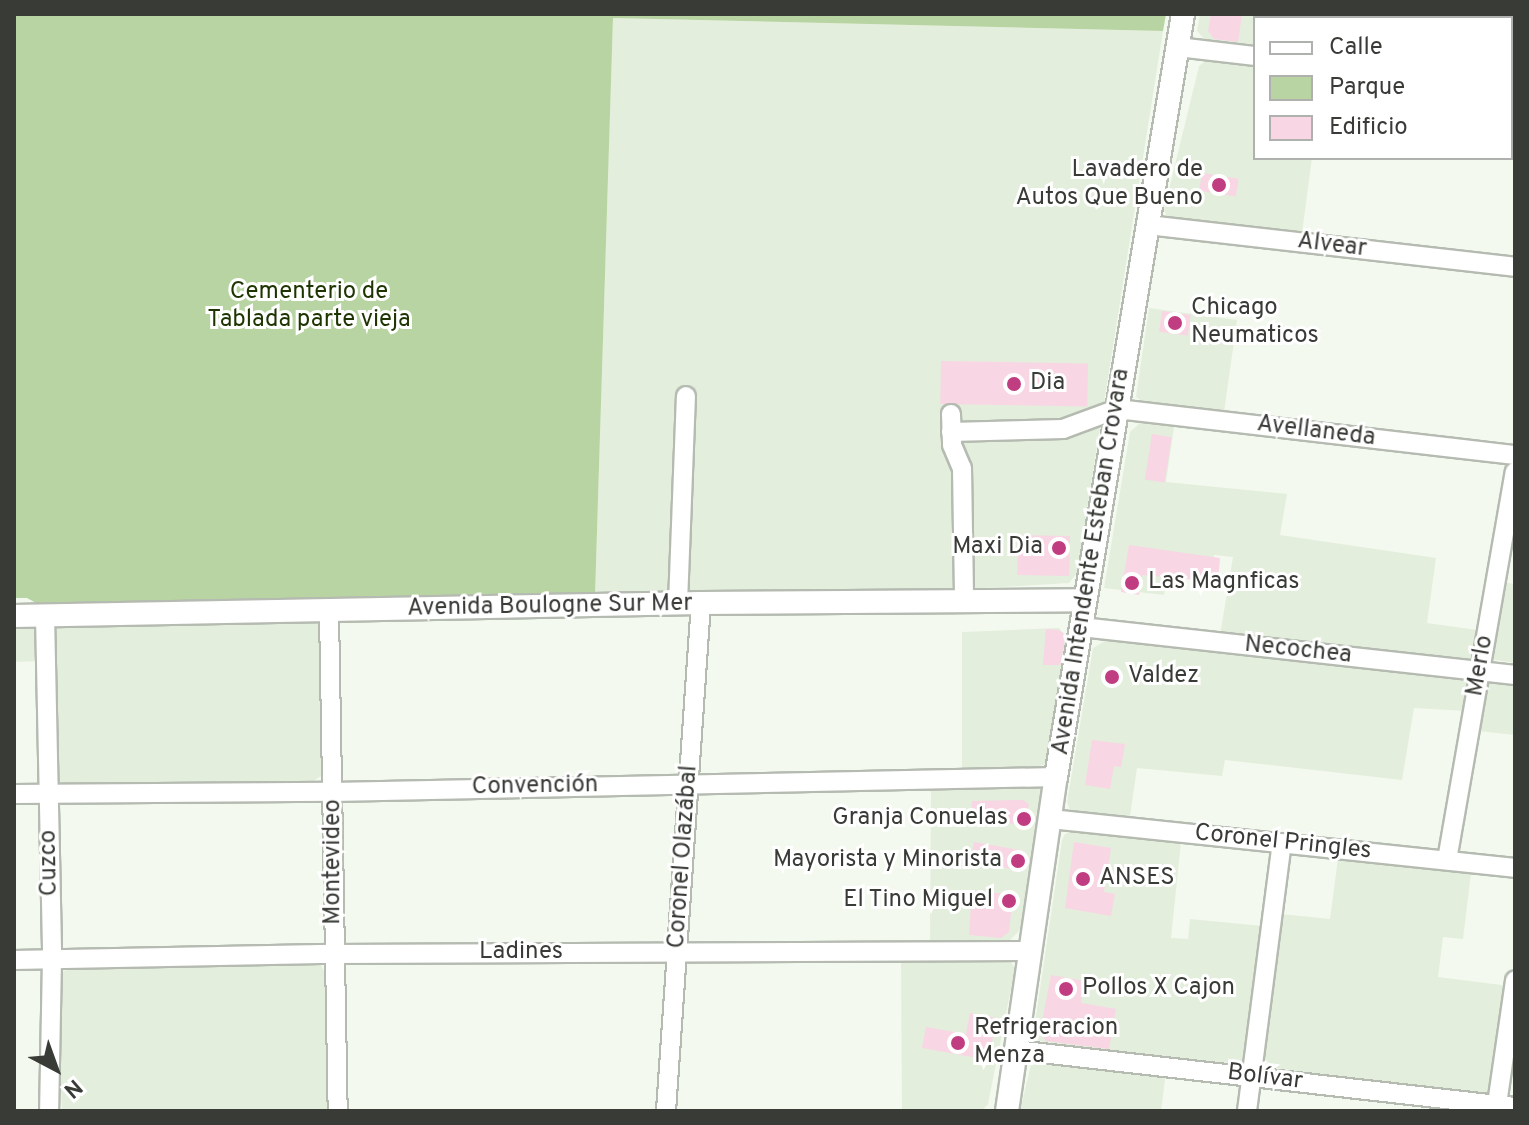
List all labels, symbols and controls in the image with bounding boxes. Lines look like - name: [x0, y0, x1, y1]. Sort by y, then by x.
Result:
- legend: [1253, 16, 1513, 160]
- text: Calle: [1329, 33, 1383, 63]
- text: Parque: [1329, 73, 1405, 103]
- text: Edificio: [1329, 113, 1408, 143]
- place label: Lavadero de Autos Que Bueno: [1015, 157, 1203, 213]
- marker: Lavadero de Autos Que Bueno: [1210, 176, 1228, 194]
- street label: Alvear: [1296, 227, 1368, 265]
- park label: Cementerio de Tablada parte vieja: [207, 279, 411, 335]
- place label: Chicago Neumaticos: [1191, 295, 1319, 351]
- marker: Chicago Neumaticos: [1166, 314, 1184, 332]
- street label: Avenida Intendente Esteban Crovara: [1047, 367, 1137, 757]
- place label: Dia: [1030, 370, 1065, 398]
- marker: Dia: [1005, 375, 1023, 393]
- street label: Avellaneda: [1255, 410, 1377, 454]
- place label: Maxi Dia: [952, 534, 1043, 562]
- marker: Maxi Dia: [1050, 539, 1068, 557]
- place label: Las Magnficas: [1148, 569, 1299, 597]
- marker: Las Magnficas: [1123, 574, 1141, 592]
- street label: Avenida Boulogne Sur Mer: [407, 590, 693, 624]
- street label: Necochea: [1243, 631, 1353, 671]
- street label: Merlo: [1461, 633, 1501, 699]
- place label: Valdez: [1128, 663, 1199, 691]
- marker: Valdez: [1103, 668, 1121, 686]
- street label: Coronel Olazábal: [663, 764, 705, 950]
- street label: Convención: [471, 771, 599, 803]
- street label: Montevideo: [320, 799, 348, 925]
- place label: Granja Conuelas: [832, 805, 1008, 833]
- marker: Granja Conuelas: [1015, 810, 1033, 828]
- street label: Coronel Pringles: [1193, 819, 1373, 867]
- street label: Cuzco: [35, 830, 65, 896]
- place label: Mayorista y Minorista: [773, 847, 1002, 875]
- marker: Mayorista y Minorista: [1009, 852, 1027, 870]
- place label: ANSES: [1099, 865, 1175, 893]
- marker: ANSES: [1074, 870, 1092, 888]
- place label: El Tino Miguel: [842, 887, 993, 915]
- marker: El Tino Miguel: [1000, 892, 1018, 910]
- street label: Ladines: [479, 939, 563, 967]
- place label: Pollos X Cajon: [1082, 975, 1235, 1003]
- marker: Pollos X Cajon: [1057, 980, 1075, 998]
- place label: Refrigeracion Menza: [974, 1015, 1118, 1071]
- north arrow: [16, 1029, 96, 1109]
- marker: Refrigeracion Menza: [949, 1034, 967, 1052]
- street label: Bolívar: [1226, 1059, 1304, 1097]
- text: N: [57, 1072, 87, 1103]

